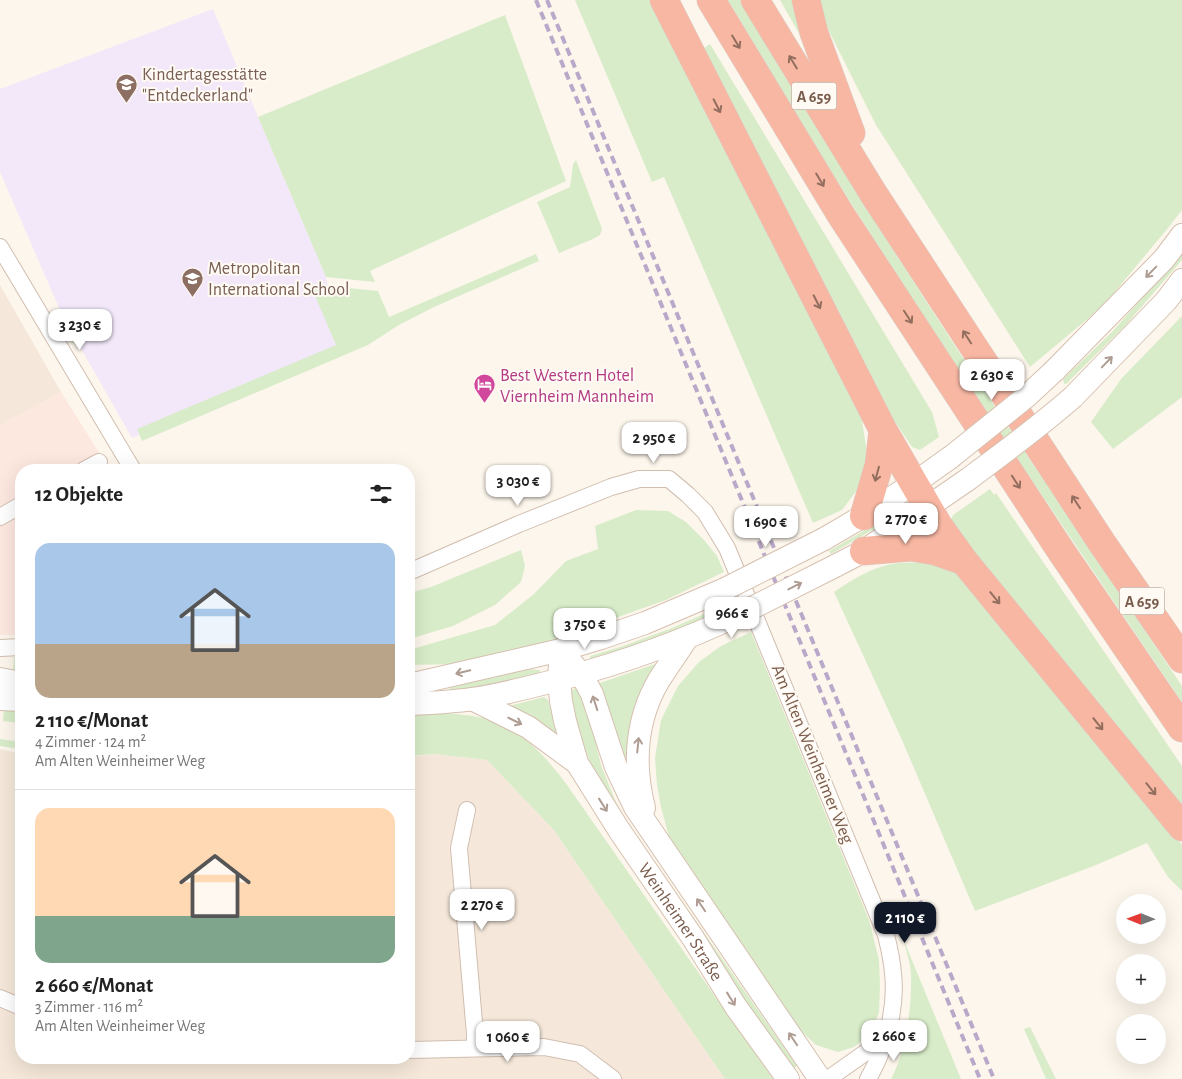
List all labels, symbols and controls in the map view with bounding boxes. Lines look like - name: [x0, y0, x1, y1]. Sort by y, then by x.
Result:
- one-way arrow: [731, 34, 741, 48]
- one-way arrow: [787, 55, 797, 69]
- place label: Kindertagesstätte "Entdeckerland": [142, 66, 267, 105]
- school or university icon: Kindertagesstätte "Entdeckerland": [114, 72, 138, 103]
- road number: A 659: [792, 82, 836, 110]
- one-way arrow: [713, 98, 722, 113]
- one-way arrow: [816, 173, 826, 187]
- place label: Metropolitan International School: [208, 260, 349, 299]
- school or university icon: Metropolitan International School: [180, 266, 204, 297]
- one-way arrow: [1144, 266, 1157, 278]
- one-way arrow: [813, 294, 822, 309]
- pin: 3 230 €: [34, 308, 126, 351]
- one-way arrow: [903, 310, 914, 324]
- text: 3 230 €: [59, 317, 101, 333]
- one-way arrow: [962, 330, 973, 344]
- one-way arrow: [1100, 356, 1112, 368]
- pin: 2 630 €: [946, 358, 1038, 401]
- place label: Best Western Hotel Viernheim Mannheim: [500, 367, 654, 406]
- text: 2 630 €: [971, 367, 1013, 383]
- hotel icon: Best Western Hotel Viernheim Mannheim: [472, 373, 496, 404]
- pin: 2 950 €: [608, 422, 700, 464]
- text: 2 950 €: [633, 430, 675, 446]
- pin: 3 030 €: [472, 464, 564, 507]
- one-way arrow: [872, 465, 881, 481]
- text: 3 030 €: [497, 473, 539, 489]
- one-way arrow: [1012, 475, 1022, 489]
- icon: filters: [367, 480, 395, 508]
- text: 12 Objekte: [35, 484, 123, 505]
- one-way arrow: [1071, 495, 1081, 509]
- pin: 2 770 €: [860, 502, 952, 545]
- pin: 1 690 €: [720, 506, 812, 548]
- text: 2 770 €: [885, 511, 927, 527]
- text: 1 690 €: [745, 514, 787, 530]
- icon: home: [170, 575, 260, 665]
- one-way arrow: [788, 581, 803, 591]
- road number: A 659: [1120, 588, 1164, 614]
- one-way arrow: [989, 592, 1000, 605]
- pin: 966 €: [697, 596, 767, 639]
- text: 966 €: [715, 605, 749, 621]
- pin: 3 750 €: [539, 608, 631, 650]
- text: 3 750 €: [564, 616, 606, 632]
- street label: Am Alten Weinheimer Weg: [768, 662, 856, 847]
- one-way arrow: [456, 668, 472, 677]
- one-way arrow: [589, 696, 599, 712]
- text: 2 110 €/Monat: [35, 710, 148, 731]
- one-way arrow: [508, 716, 523, 726]
- one-way arrow: [1092, 717, 1103, 730]
- text: 4 Zimmer · 124 m²: [35, 734, 146, 750]
- one-way arrow: [633, 738, 643, 754]
- text: Am Alten Weinheimer Weg: [35, 753, 205, 769]
- one-way arrow: [1145, 782, 1156, 795]
- one-way arrow: [598, 797, 608, 811]
- icon: home: [170, 841, 260, 931]
- street label: Weinheimer Straße: [634, 860, 725, 984]
- pin: 2 270 €: [436, 888, 528, 931]
- north arrow: [1116, 894, 1166, 944]
- map controls: [1116, 894, 1166, 1064]
- text: 2 270 €: [461, 897, 503, 913]
- one-way arrow: [696, 898, 706, 912]
- pin: 2 110 €: [859, 902, 951, 944]
- text: 2 110 €: [885, 910, 925, 926]
- button: +: [1116, 954, 1166, 1004]
- text: 2 660 €/Monat: [35, 975, 153, 996]
- one-way arrow: [726, 991, 736, 1005]
- text: 3 Zimmer · 116 m²: [35, 999, 143, 1015]
- button: −: [1116, 1014, 1166, 1064]
- text: Am Alten Weinheimer Weg: [35, 1018, 205, 1034]
- pin: 1 060 €: [462, 1020, 554, 1063]
- pin: 2 660 €: [848, 1020, 940, 1062]
- text: 2 660 €: [872, 1028, 916, 1044]
- text: 1 060 €: [487, 1029, 529, 1045]
- one-way arrow: [788, 1032, 798, 1046]

